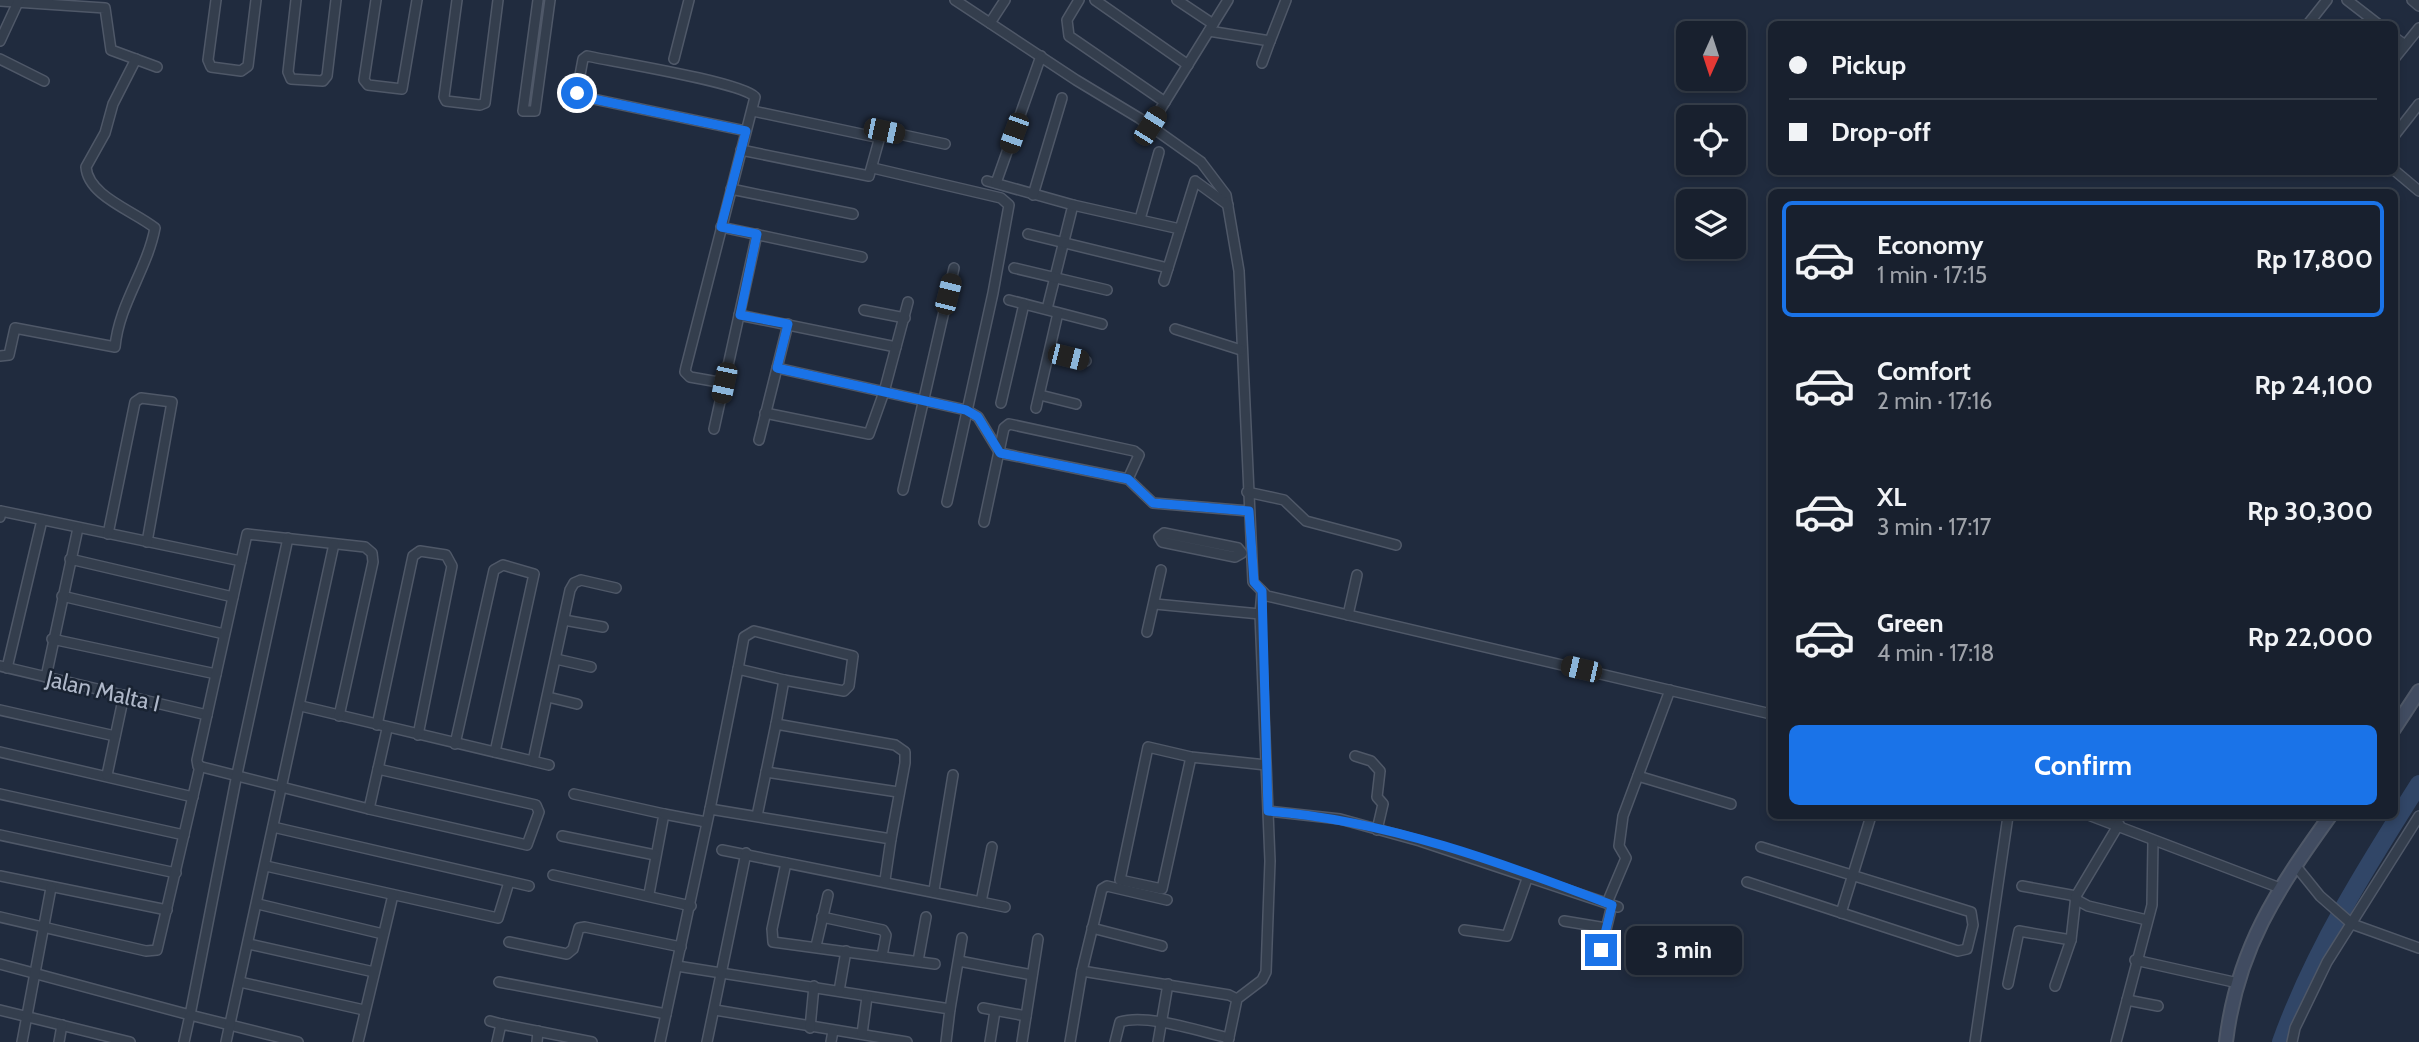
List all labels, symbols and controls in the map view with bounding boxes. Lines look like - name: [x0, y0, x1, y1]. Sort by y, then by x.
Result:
- north arrow: [1676, 21, 1746, 91]
- map controls: [1676, 21, 1746, 259]
- text: Pickup: [1831, 49, 1906, 81]
- route start: [561, 77, 593, 109]
- car: [1130, 103, 1171, 149]
- button: locate: [1676, 105, 1746, 175]
- car: [997, 110, 1032, 156]
- car: [862, 116, 907, 146]
- text: Drop-off: [1831, 116, 1931, 148]
- button: layers: [1676, 189, 1746, 259]
- icon: car: [1793, 228, 1856, 291]
- text: Economy: [1877, 229, 1983, 261]
- text: Rp 17,800: [2256, 243, 2373, 275]
- text: 1 min · 17:15: [1877, 261, 1987, 289]
- car: [933, 271, 964, 317]
- car: [1046, 342, 1091, 372]
- icon: car: [1793, 354, 1856, 417]
- text: Comfort: [1877, 355, 1971, 387]
- car: [710, 360, 739, 406]
- text: Rp 24,100: [2254, 369, 2373, 401]
- text: 2 min · 17:16: [1877, 387, 1992, 415]
- icon: car: [1793, 480, 1856, 543]
- text: XL: [1877, 481, 1906, 513]
- text: Rp 30,300: [2247, 495, 2373, 527]
- text: 3 min · 17:17: [1877, 513, 1991, 541]
- icon: car: [1793, 606, 1856, 669]
- text: Green: [1877, 607, 1944, 639]
- text: Rp 22,000: [2248, 621, 2373, 653]
- text: 4 min · 17:18: [1877, 639, 1994, 667]
- car: [1559, 654, 1604, 684]
- street label: Jalan Malta I: [42, 664, 163, 718]
- button: Confirm: [1789, 725, 2377, 805]
- callout: 3 min: [1626, 926, 1741, 974]
- route end: [1585, 934, 1617, 966]
- text: 3 min: [1656, 936, 1712, 964]

